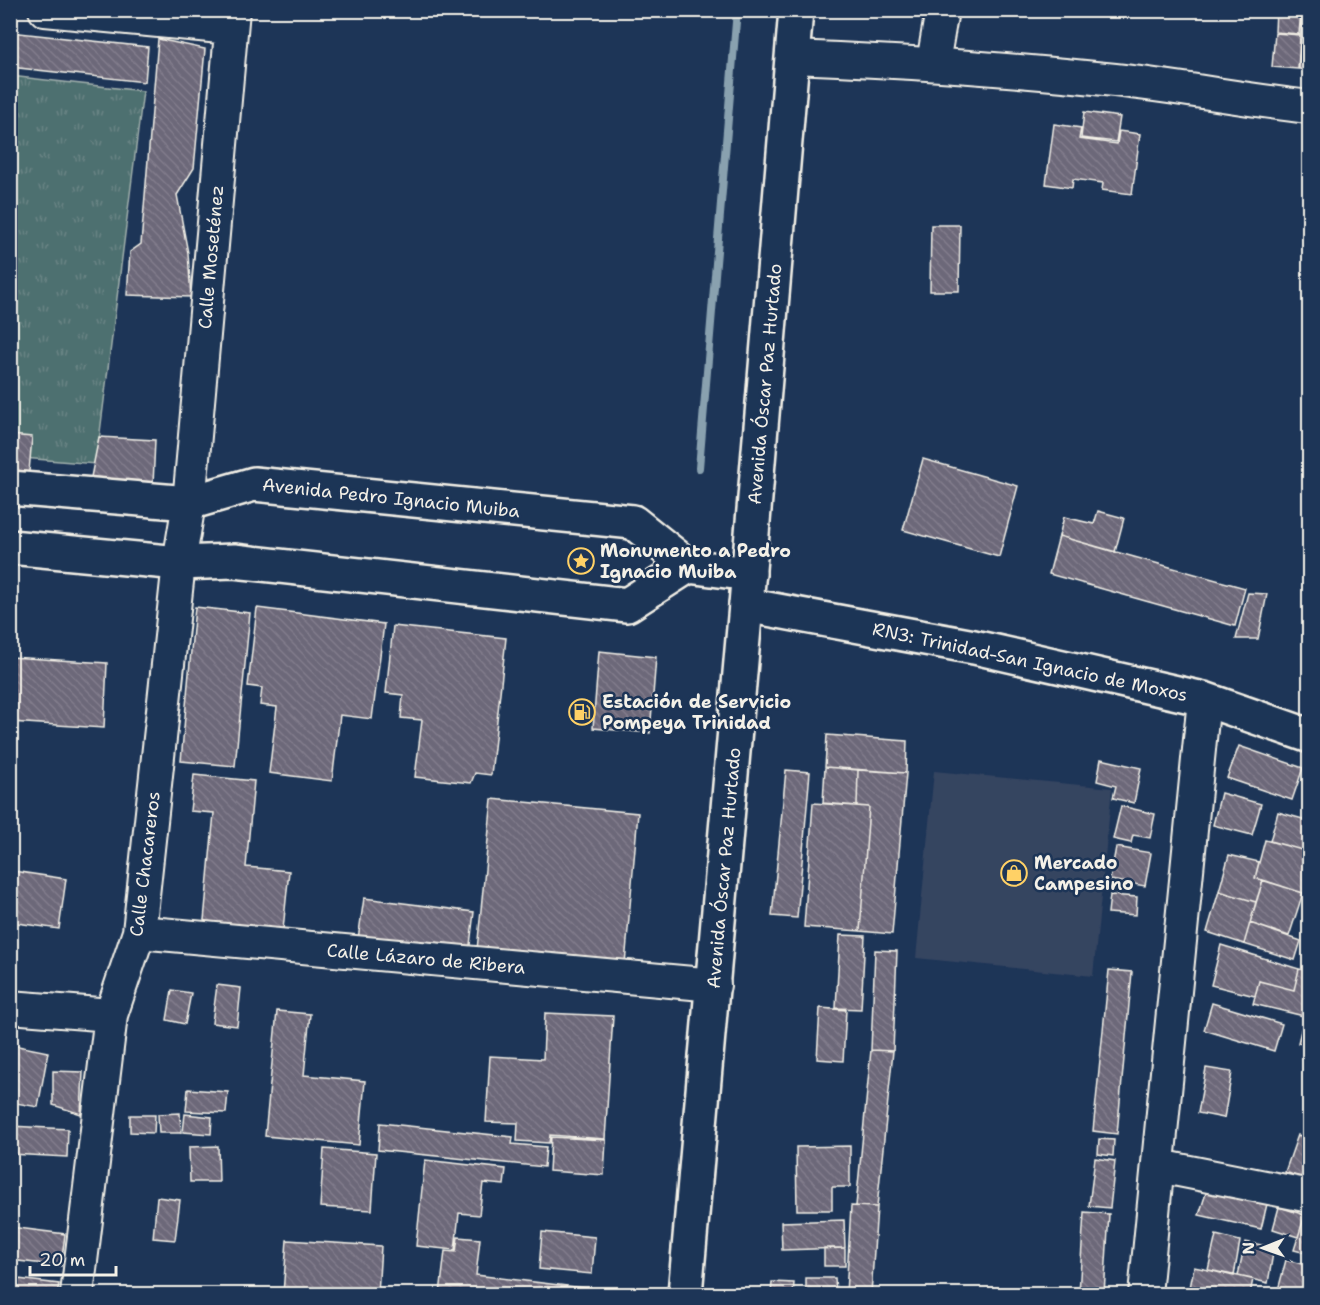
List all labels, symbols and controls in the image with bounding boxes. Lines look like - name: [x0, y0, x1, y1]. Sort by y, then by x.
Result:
- street label: Calle Moseténez: [193, 184, 229, 330]
- street label: Avenida Óscar Paz Hurtado: [743, 263, 787, 505]
- street label: Avenida Pedro Ignacio Muiba: [261, 473, 521, 523]
- place label: Monumento a Pedro Ignacio Muiba: [600, 539, 791, 584]
- place icon: Monumento a Pedro Ignacio Muiba: [566, 546, 596, 576]
- street label: RN3: Trinidad-San Ignacio de Moxos: [870, 617, 1190, 707]
- place label: Estación de Servicio Pompeya Trinidad: [602, 690, 791, 735]
- fuel station icon: Estación de Servicio Pompeya Trinidad: [567, 697, 597, 727]
- street label: Avenida Óscar Paz Hurtado: [702, 747, 746, 989]
- street label: Calle Chacareros: [124, 790, 166, 938]
- place label: Mercado Campesino: [1034, 851, 1134, 896]
- shop icon: Mercado Campesino: [999, 858, 1029, 888]
- street label: Calle Lázaro de Ribera: [326, 938, 526, 980]
- north arrow: [1233, 1218, 1293, 1278]
- scale bar: [30, 1239, 116, 1277]
- text: N: [1238, 1242, 1259, 1255]
- text: 20 m: [39, 1248, 85, 1272]

